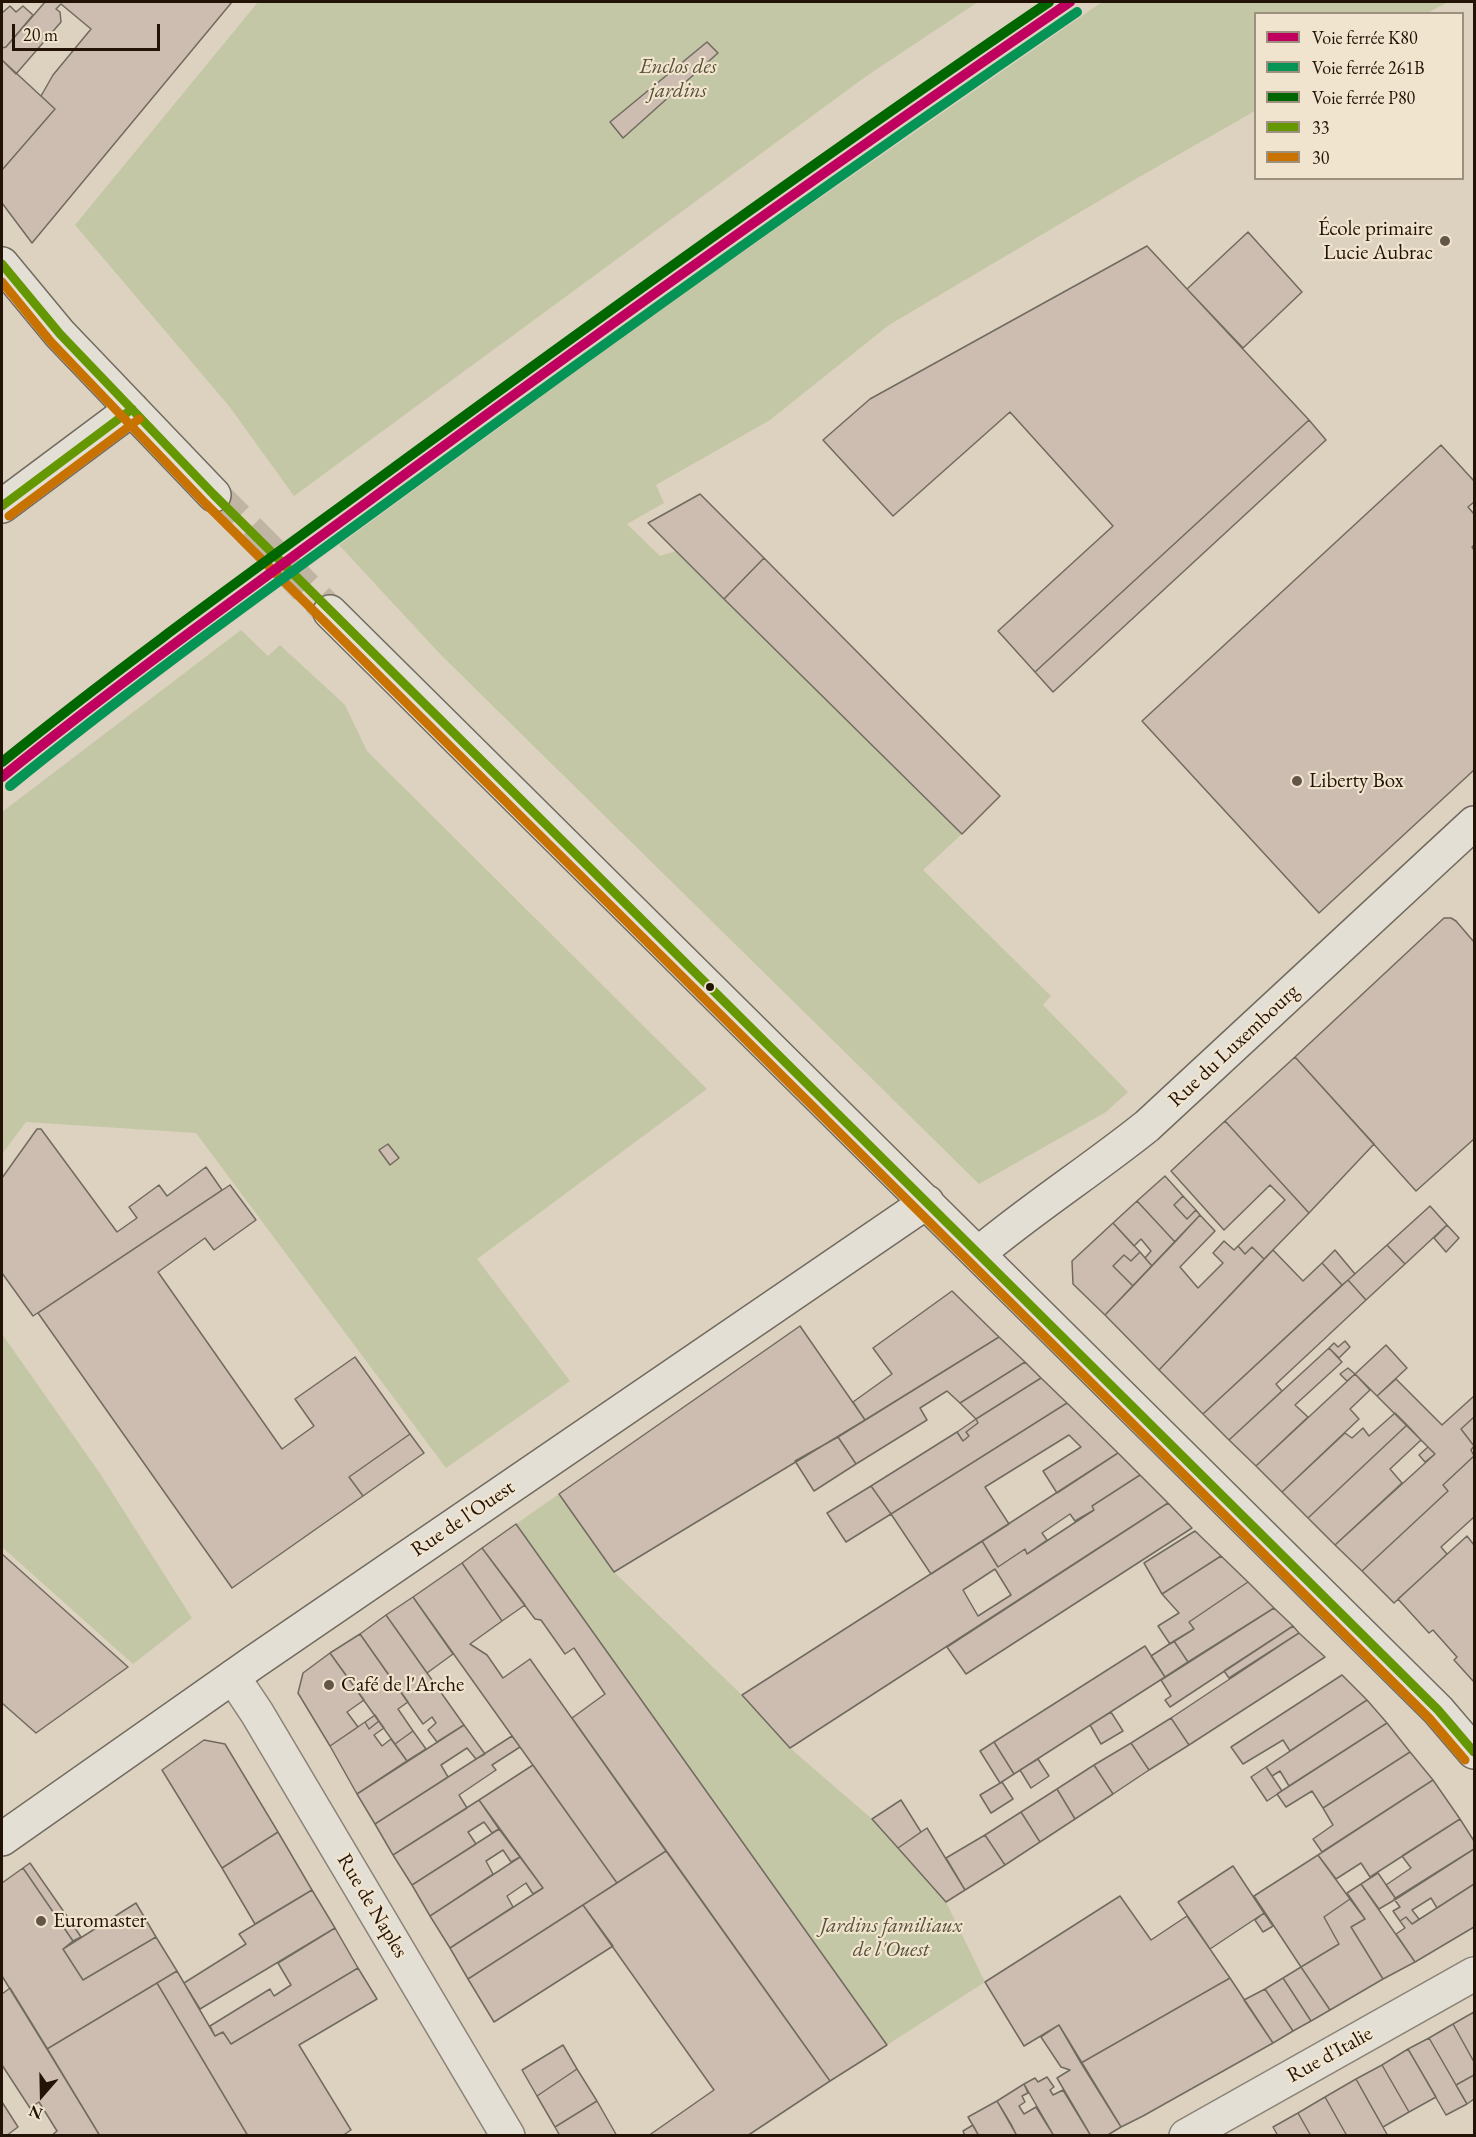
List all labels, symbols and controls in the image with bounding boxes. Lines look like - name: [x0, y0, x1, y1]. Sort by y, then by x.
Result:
- scale bar: [15, 12, 164, 50]
- legend: [1254, 12, 1464, 180]
- text: 20 m: [23, 23, 58, 46]
- text: Voie ferrée K80: [1312, 26, 1418, 49]
- park label: Enclos des jardins: [639, 54, 717, 104]
- text: Voie ferrée 261B: [1312, 56, 1425, 79]
- text: Voie ferrée P80: [1312, 86, 1415, 109]
- text: 33: [1312, 116, 1329, 139]
- text: 30: [1312, 146, 1329, 169]
- place label: École primaire Lucie Aubrac: [1318, 216, 1433, 266]
- marker: École primaire Lucie Aubrac: [1438, 234, 1452, 248]
- place label: Liberty Box: [1309, 768, 1403, 794]
- marker: Liberty Box: [1290, 774, 1304, 788]
- street label: Rue du Luxembourg: [1164, 979, 1304, 1113]
- unlabelled marker: [704, 981, 716, 993]
- street label: Rue de l'Ouest: [406, 1475, 520, 1563]
- place label: Café de l'Arche: [341, 1672, 464, 1698]
- marker: Café de l'Arche: [322, 1678, 336, 1692]
- street label: Rue de Naples: [331, 1849, 413, 1963]
- place label: Euromaster: [53, 1908, 147, 1934]
- park label: Jardins familiaux de l'Ouest: [820, 1913, 962, 1963]
- marker: Euromaster: [34, 1914, 48, 1928]
- street label: Rue d'Italie: [1283, 2021, 1377, 2089]
- north arrow: [12, 2065, 72, 2125]
- text: N: [26, 2100, 45, 2124]

